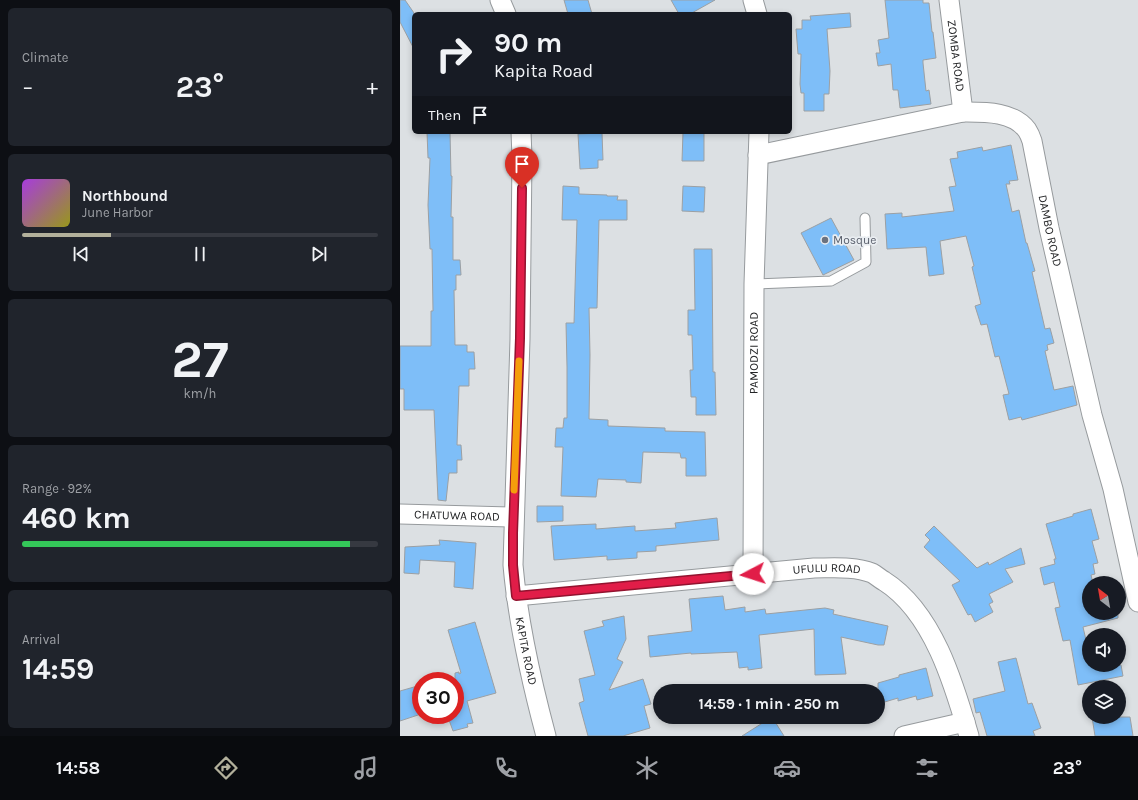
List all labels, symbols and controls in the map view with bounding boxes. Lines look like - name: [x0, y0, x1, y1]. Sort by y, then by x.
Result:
- street label: ZOMBA ROAD: [945, 19, 967, 92]
- text: 90 m: [494, 26, 562, 59]
- icon: right: [428, 28, 480, 80]
- text: Climate: [22, 50, 68, 65]
- text: Kapita Road: [494, 60, 593, 82]
- text: 23°: [176, 69, 224, 105]
- text: −: [22, 74, 34, 100]
- text: +: [366, 74, 378, 100]
- icon: arrive: [469, 104, 491, 126]
- text: Then: [428, 106, 461, 124]
- pin: [505, 147, 539, 188]
- icon: arrive: [511, 153, 533, 175]
- text: Northbound: [82, 187, 168, 205]
- street label: DAMBO ROAD: [1036, 194, 1065, 268]
- text: June Harbor: [82, 205, 153, 220]
- place label: Mosque: [833, 233, 876, 247]
- marker: Mosque: [820, 235, 830, 245]
- icon: previous: [70, 243, 92, 265]
- icon: pause: [189, 243, 211, 265]
- icon: next: [308, 243, 330, 265]
- street label: PAMODZI ROAD: [747, 312, 761, 394]
- text: 27: [171, 329, 229, 390]
- text: km/h: [184, 386, 216, 401]
- text: Range · 92%: [22, 481, 92, 496]
- text: 460 km: [22, 500, 131, 536]
- street label: CHATUWA ROAD: [414, 507, 500, 524]
- position arrow: [732, 553, 774, 595]
- street label: UFULU ROAD: [792, 561, 862, 577]
- north arrow: [1082, 576, 1126, 620]
- map controls: [1082, 576, 1126, 724]
- street label: KAPITA ROAD: [513, 616, 540, 686]
- button: sound: [1082, 628, 1126, 672]
- text: Arrival: [22, 632, 60, 647]
- text: 14:59: [22, 651, 94, 687]
- speed limit sign: 30: [412, 672, 464, 724]
- button: layers: [1082, 680, 1126, 724]
- text: 14:59 · 1 min · 250 m: [699, 695, 839, 713]
- icon: directions: [212, 754, 240, 782]
- icon: music: [352, 754, 380, 782]
- icon: phone: [492, 754, 520, 782]
- icon: climate: [633, 754, 661, 782]
- icon: car: [773, 754, 801, 782]
- icon: filters: [913, 754, 941, 782]
- text: 14:58: [56, 757, 100, 779]
- text: 23°: [1053, 757, 1082, 779]

